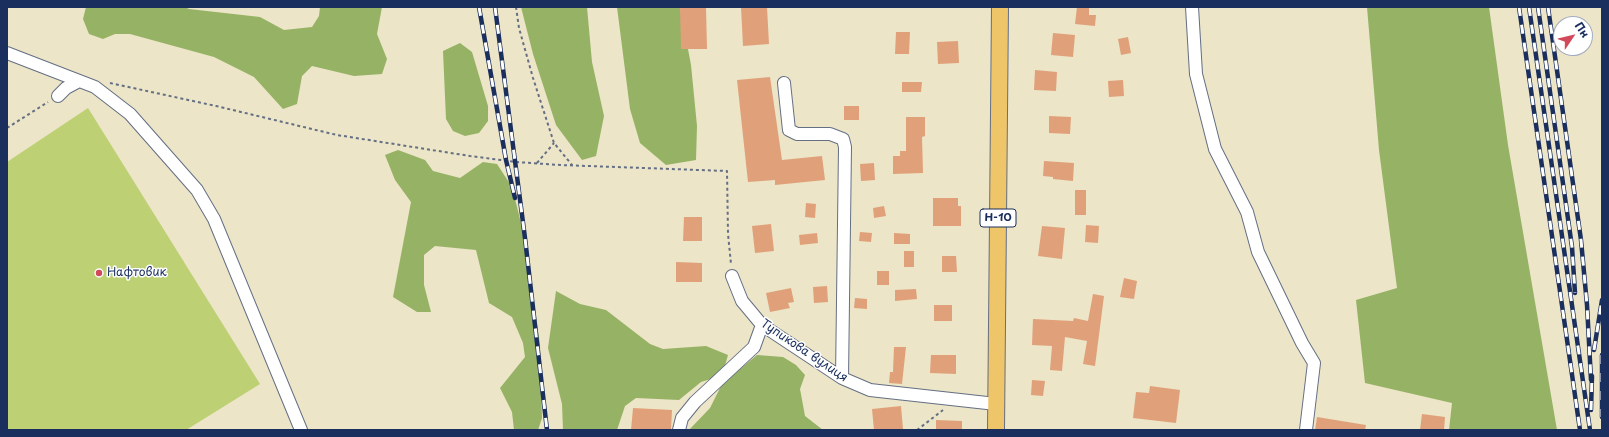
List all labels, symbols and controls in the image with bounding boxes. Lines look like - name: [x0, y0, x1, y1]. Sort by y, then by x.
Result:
- north arrow: [1553, 16, 1593, 56]
- text: Пн: [1571, 18, 1594, 41]
- road number: Н-10: [980, 209, 1016, 227]
- place label: Нафтовик: [107, 266, 167, 280]
- marker: Нафтовик: [94, 268, 104, 278]
- street label: Тупикова вулиця: [758, 317, 850, 385]

